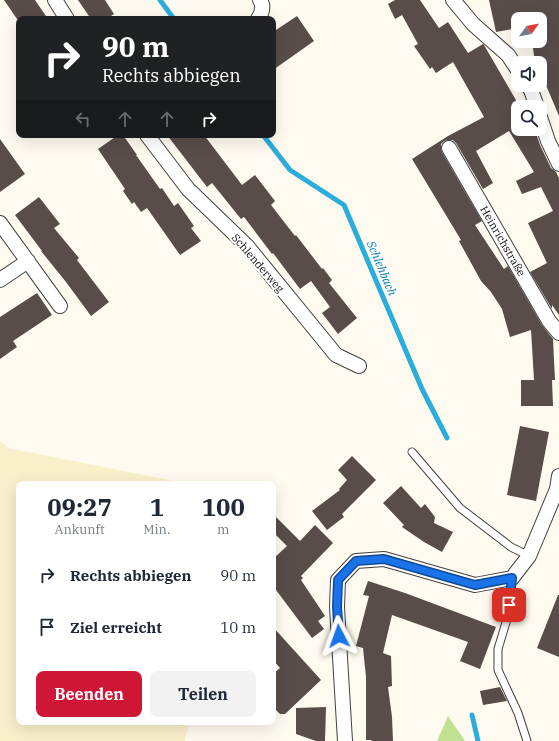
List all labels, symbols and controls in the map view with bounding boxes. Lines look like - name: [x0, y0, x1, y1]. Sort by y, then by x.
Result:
- north arrow: [511, 12, 547, 48]
- map controls: [511, 12, 547, 136]
- text: 90 m: [102, 28, 169, 65]
- icon: right: [36, 32, 88, 84]
- button: sound: [511, 56, 547, 92]
- text: Rechts abbiegen: [102, 64, 241, 87]
- button: search: [511, 100, 547, 136]
- icon: left: [72, 108, 94, 130]
- icon: ahead: [114, 108, 136, 130]
- icon: ahead: [156, 108, 178, 130]
- icon: right: [198, 108, 220, 130]
- street label: Heinrichstraße: [477, 203, 529, 279]
- street label: Schlenderweg: [229, 231, 287, 295]
- water label: Schlehbach: [363, 237, 400, 298]
- text: 09:27: [47, 491, 112, 523]
- text: 1: [150, 491, 164, 523]
- text: 100: [202, 491, 245, 523]
- text: Ankunft: [55, 521, 105, 538]
- text: Min.: [143, 521, 171, 538]
- text: m: [217, 521, 229, 538]
- icon: right: [36, 564, 58, 586]
- text: Rechts abbiegen: [70, 566, 191, 585]
- text: 90 m: [220, 566, 256, 585]
- pin: [492, 588, 526, 622]
- icon: arrive: [498, 594, 520, 616]
- position arrow: [318, 615, 360, 657]
- icon: arrive: [36, 616, 58, 638]
- text: Ziel erreicht: [70, 618, 162, 637]
- text: 10 m: [220, 618, 256, 637]
- button: Beenden: [36, 671, 142, 717]
- button: Teilen: [150, 671, 256, 717]

